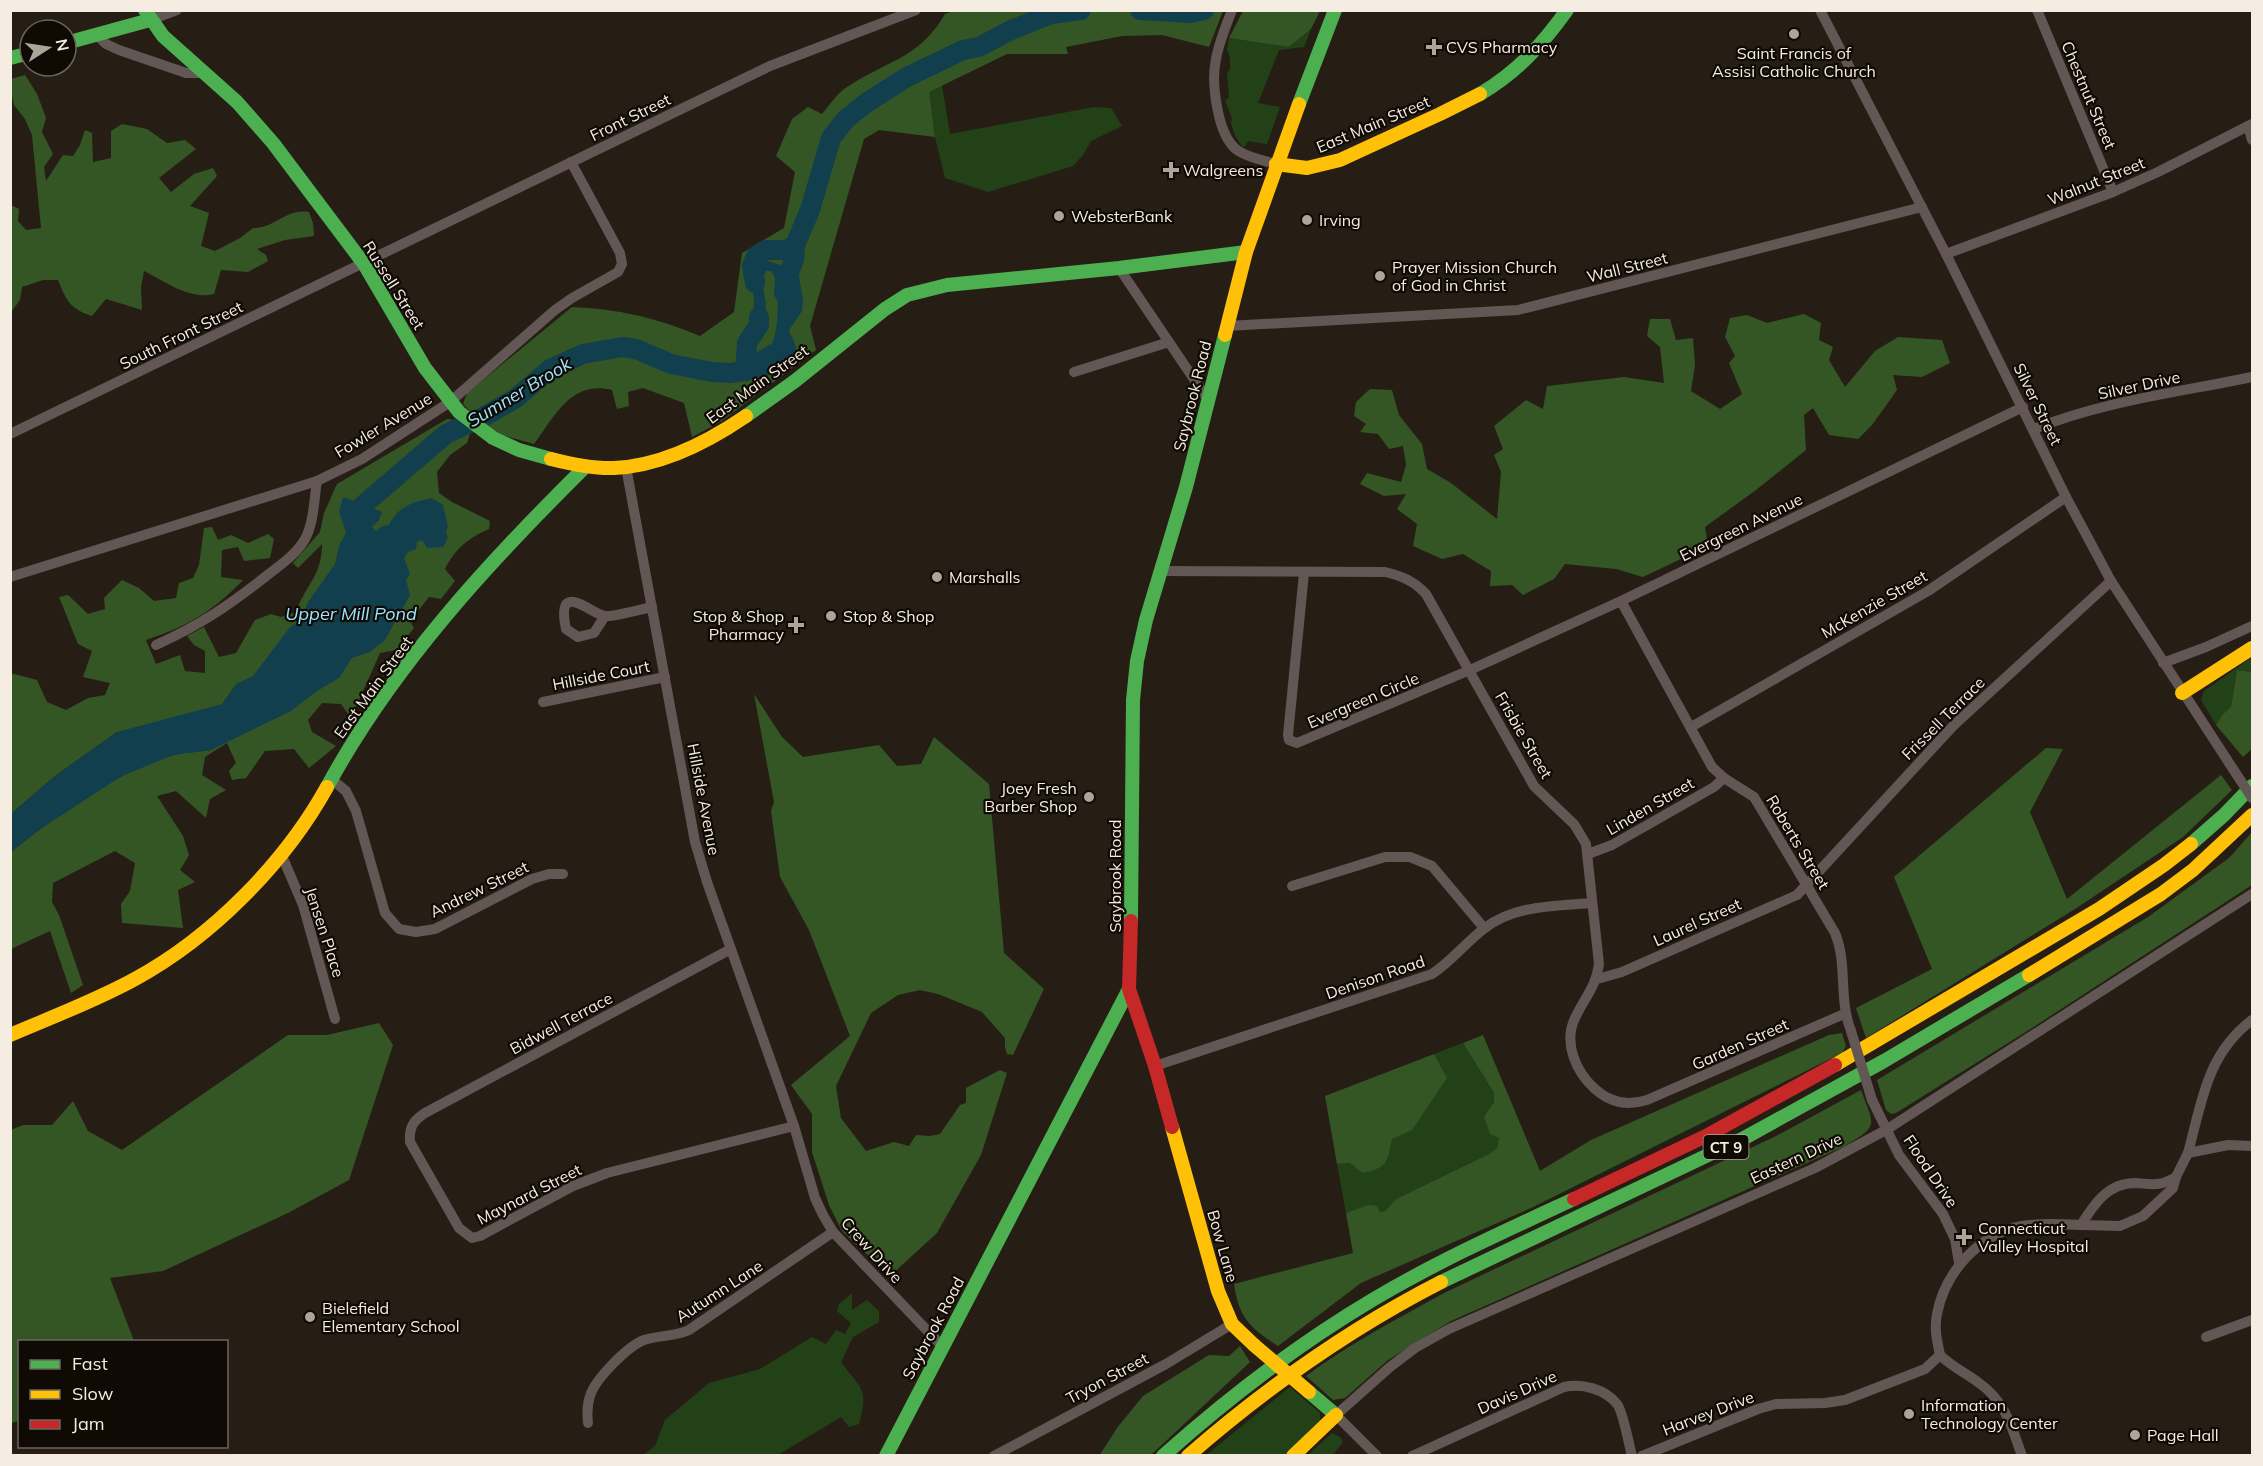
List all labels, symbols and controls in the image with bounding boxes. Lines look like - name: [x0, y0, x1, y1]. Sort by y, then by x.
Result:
- north arrow: [18, 18, 78, 78]
- marker: Saint Francis of Assisi Catholic Church: [1787, 27, 1801, 41]
- text: N: [52, 37, 74, 53]
- place label: CVS Pharmacy: [1446, 37, 1558, 57]
- street label: Chestnut Street: [2057, 38, 2121, 152]
- marker: CVS Pharmacy: [1427, 40, 1441, 54]
- place label: Saint Francis of Assisi Catholic Church: [1712, 43, 1876, 81]
- street label: Front Street: [586, 89, 674, 145]
- street label: East Main Street: [1313, 91, 1433, 157]
- street label: Walnut Street: [2045, 152, 2148, 210]
- place label: Walgreens: [1183, 160, 1263, 180]
- marker: Walgreens: [1164, 163, 1178, 177]
- place label: WebsterBank: [1071, 206, 1173, 226]
- marker: WebsterBank: [1052, 209, 1066, 223]
- place label: Irving: [1319, 210, 1361, 230]
- marker: Irving: [1300, 213, 1314, 227]
- street label: Russell Street: [359, 237, 429, 333]
- street label: Wall Street: [1585, 247, 1670, 287]
- place label: Prayer Mission Church of God in Christ: [1392, 257, 1557, 295]
- marker: Prayer Mission Church of God in Christ: [1373, 269, 1387, 283]
- street label: South Front Street: [116, 296, 246, 373]
- street label: Saybrook Road: [1169, 339, 1215, 453]
- street label: East Main Street: [702, 340, 812, 428]
- water label: Sumner Brook: [463, 352, 576, 432]
- street label: Silver Street: [2010, 360, 2067, 449]
- street label: Silver Drive: [2096, 367, 2182, 403]
- street label: Fowler Avenue: [331, 388, 435, 462]
- street label: Evergreen Avenue: [1676, 489, 1806, 565]
- street label: McKenzie Street: [1817, 565, 1931, 642]
- place label: Marshalls: [949, 567, 1021, 587]
- marker: Marshalls: [930, 570, 944, 584]
- water label: Upper Mill Pond: [285, 602, 417, 625]
- place label: Stop & Shop Pharmacy: [693, 606, 785, 644]
- place label: Stop & Shop: [843, 606, 934, 626]
- marker: Stop & Shop: [824, 609, 838, 623]
- marker: Stop & Shop Pharmacy: [789, 618, 803, 632]
- street label: East Main Street: [329, 632, 417, 742]
- street label: Hillside Court: [551, 656, 652, 694]
- street label: Evergreen Circle: [1304, 667, 1422, 733]
- street label: Frissell Terrace: [1897, 672, 1989, 764]
- street label: Frisbie Street: [1491, 688, 1557, 782]
- street label: Hillside Avenue: [683, 741, 725, 857]
- street label: Linden Street: [1603, 773, 1698, 839]
- place label: Joey Fresh Barber Shop: [984, 778, 1077, 816]
- marker: Joey Fresh Barber Shop: [1082, 790, 1096, 804]
- street label: Roberts Street: [1762, 791, 1834, 893]
- street label: Saybrook Road: [1105, 819, 1125, 933]
- street label: Andrew Street: [426, 856, 532, 922]
- street label: Jensen Place: [301, 884, 349, 980]
- street label: Laurel Street: [1650, 894, 1744, 950]
- street label: Denison Road: [1323, 951, 1427, 1003]
- street label: Bidwell Terrace: [506, 988, 616, 1058]
- street label: Garden Street: [1689, 1014, 1792, 1074]
- street label: Eastern Drive: [1747, 1128, 1845, 1188]
- street label: Flood Drive: [1899, 1131, 1963, 1211]
- road number: CT 9: [1704, 1135, 1748, 1159]
- street label: Maynard Street: [473, 1159, 585, 1229]
- street label: Bow Lane: [1203, 1207, 1243, 1285]
- street label: Crew Drive: [837, 1213, 907, 1287]
- place label: Connecticut Valley Hospital: [1978, 1218, 2088, 1256]
- marker: Connecticut Valley Hospital: [1955, 1228, 1973, 1246]
- street label: Autumn Lane: [672, 1255, 766, 1327]
- street label: Saybrook Road: [898, 1273, 968, 1383]
- place label: Bielefield Elementary School: [322, 1298, 460, 1336]
- marker: Bielefield Elementary School: [303, 1310, 317, 1324]
- legend: [18, 1340, 228, 1448]
- street label: Tryon Street: [1063, 1348, 1152, 1408]
- text: Fast: [72, 1352, 108, 1375]
- street label: Davis Drive: [1474, 1366, 1560, 1418]
- text: Slow: [72, 1382, 114, 1405]
- street label: Harvey Drive: [1659, 1386, 1757, 1440]
- place label: Information Technology Center: [1921, 1395, 2058, 1433]
- marker: Information Technology Center: [1902, 1407, 1916, 1421]
- text: Jam: [72, 1412, 105, 1435]
- place label: Page Hall: [2147, 1425, 2219, 1445]
- marker: Page Hall: [2128, 1428, 2142, 1442]

